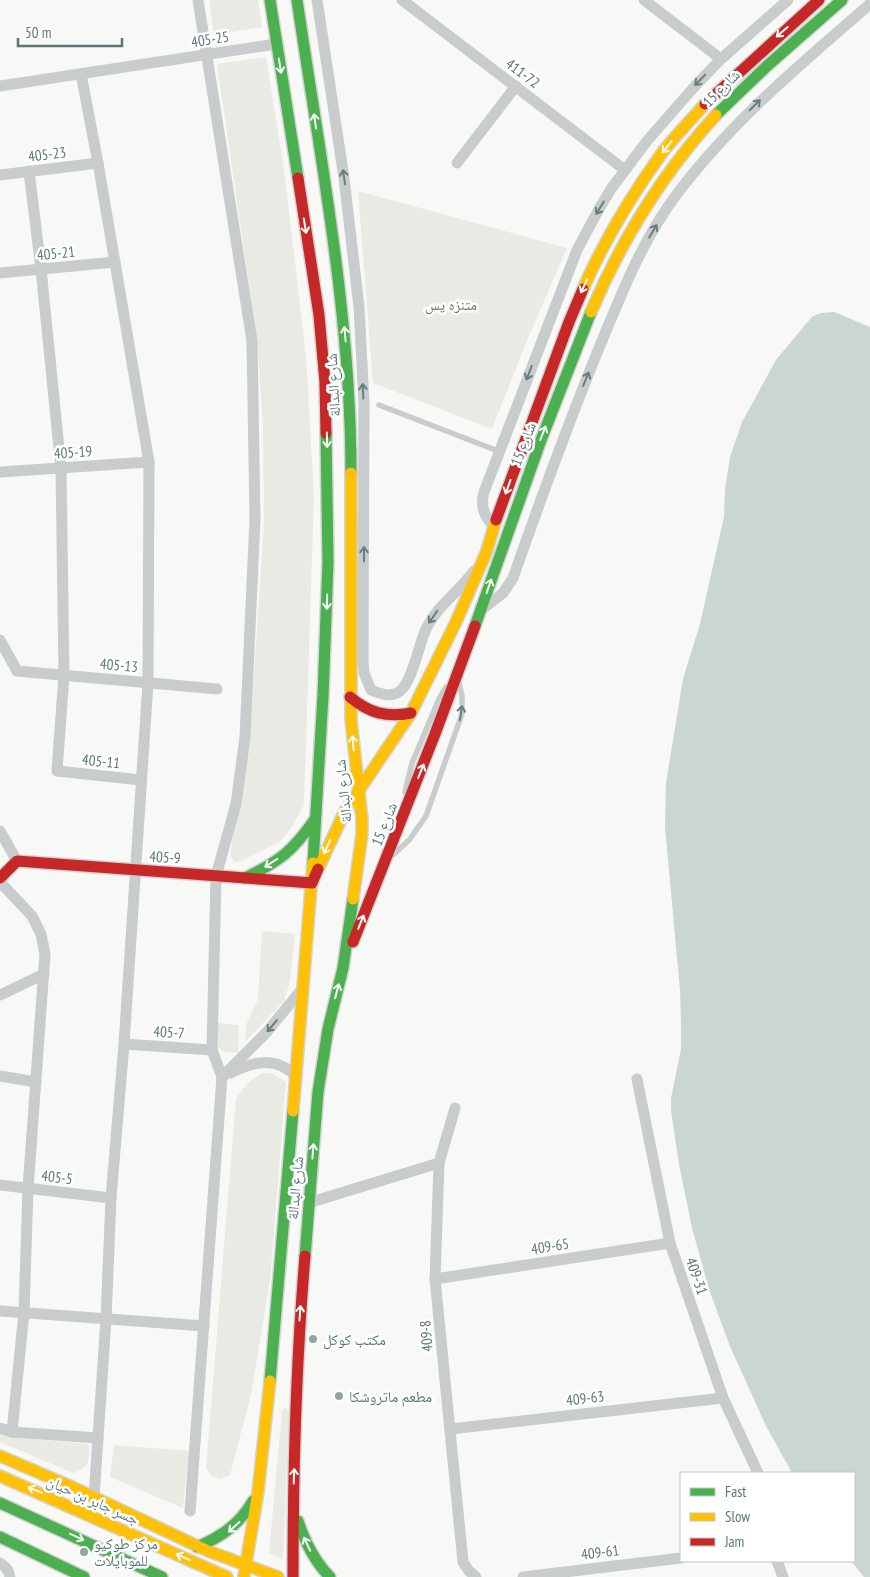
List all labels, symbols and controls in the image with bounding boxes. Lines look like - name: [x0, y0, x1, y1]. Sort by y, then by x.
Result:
- scale bar: [18, 15, 121, 47]
- text: 50 m: [25, 23, 51, 42]
- one-way arrow: [776, 26, 789, 38]
- street label: 405-25: [190, 27, 230, 51]
- street label: 411-72: [502, 54, 544, 92]
- one-way arrow: [275, 57, 285, 73]
- street label: شارع 15: [698, 65, 744, 111]
- one-way arrow: [694, 74, 706, 87]
- one-way arrow: [749, 99, 761, 112]
- one-way arrow: [310, 113, 320, 129]
- one-way arrow: [662, 140, 673, 153]
- street label: 405-23: [27, 142, 67, 166]
- one-way arrow: [339, 169, 349, 185]
- one-way arrow: [594, 200, 604, 214]
- one-way arrow: [301, 218, 311, 234]
- one-way arrow: [648, 224, 658, 238]
- street label: 405-21: [36, 242, 76, 264]
- one-way arrow: [579, 278, 589, 293]
- park label: متنزه يس: [425, 295, 477, 315]
- one-way arrow: [340, 326, 350, 342]
- street label: شارع البدالة: [322, 353, 345, 417]
- one-way arrow: [524, 365, 533, 380]
- one-way arrow: [582, 372, 592, 387]
- one-way arrow: [359, 383, 368, 399]
- street label: شارع 15: [506, 419, 541, 469]
- one-way arrow: [539, 425, 548, 441]
- one-way arrow: [322, 431, 332, 447]
- street label: 405-19: [53, 441, 93, 463]
- one-way arrow: [503, 479, 512, 494]
- one-way arrow: [359, 546, 369, 562]
- one-way arrow: [485, 578, 494, 594]
- one-way arrow: [322, 594, 332, 610]
- one-way arrow: [428, 610, 438, 624]
- street label: 405-13: [99, 654, 139, 676]
- one-way arrow: [456, 705, 466, 721]
- one-way arrow: [348, 736, 358, 752]
- street label: 405-11: [81, 750, 121, 772]
- street label: شارع البدالة: [330, 758, 357, 824]
- one-way arrow: [417, 764, 426, 779]
- street label: شارع 15: [367, 799, 402, 849]
- one-way arrow: [322, 839, 331, 854]
- street label: 405-9: [149, 846, 181, 868]
- one-way arrow: [265, 859, 279, 869]
- one-way arrow: [357, 915, 367, 930]
- one-way arrow: [333, 983, 342, 999]
- one-way arrow: [266, 1019, 277, 1032]
- street label: 405-7: [153, 1021, 185, 1043]
- one-way arrow: [308, 1144, 317, 1160]
- street label: شارع البدالة: [283, 1155, 308, 1221]
- street label: 405-5: [40, 1166, 74, 1188]
- street label: 409-65: [530, 1234, 570, 1258]
- street label: 409-31: [682, 1255, 712, 1297]
- one-way arrow: [296, 1306, 305, 1322]
- street label: 409-8: [415, 1320, 437, 1352]
- place label: مكتب كوكل: [323, 1330, 386, 1350]
- marker: مكتب كوكل: [307, 1333, 319, 1345]
- street label: 409-63: [565, 1386, 605, 1410]
- place label: مطعم ماتروشكا: [349, 1387, 432, 1407]
- marker: مطعم ماتروشكا: [333, 1390, 345, 1402]
- one-way arrow: [290, 1468, 299, 1484]
- street label: جسر جابر بن حيان: [43, 1471, 143, 1530]
- legend: [680, 1472, 855, 1562]
- text: Fast: [725, 1482, 746, 1501]
- one-way arrow: [28, 1485, 43, 1495]
- text: Slow: [725, 1507, 750, 1526]
- one-way arrow: [227, 1521, 240, 1533]
- text: Jam: [724, 1532, 744, 1551]
- one-way arrow: [69, 1533, 84, 1543]
- place label: مركز طوكيو للموبايلات: [94, 1534, 158, 1570]
- one-way arrow: [302, 1537, 311, 1552]
- street label: 409-61: [580, 1540, 620, 1564]
- marker: مركز طوكيو للموبايلات: [78, 1546, 90, 1558]
- one-way arrow: [176, 1552, 191, 1561]

